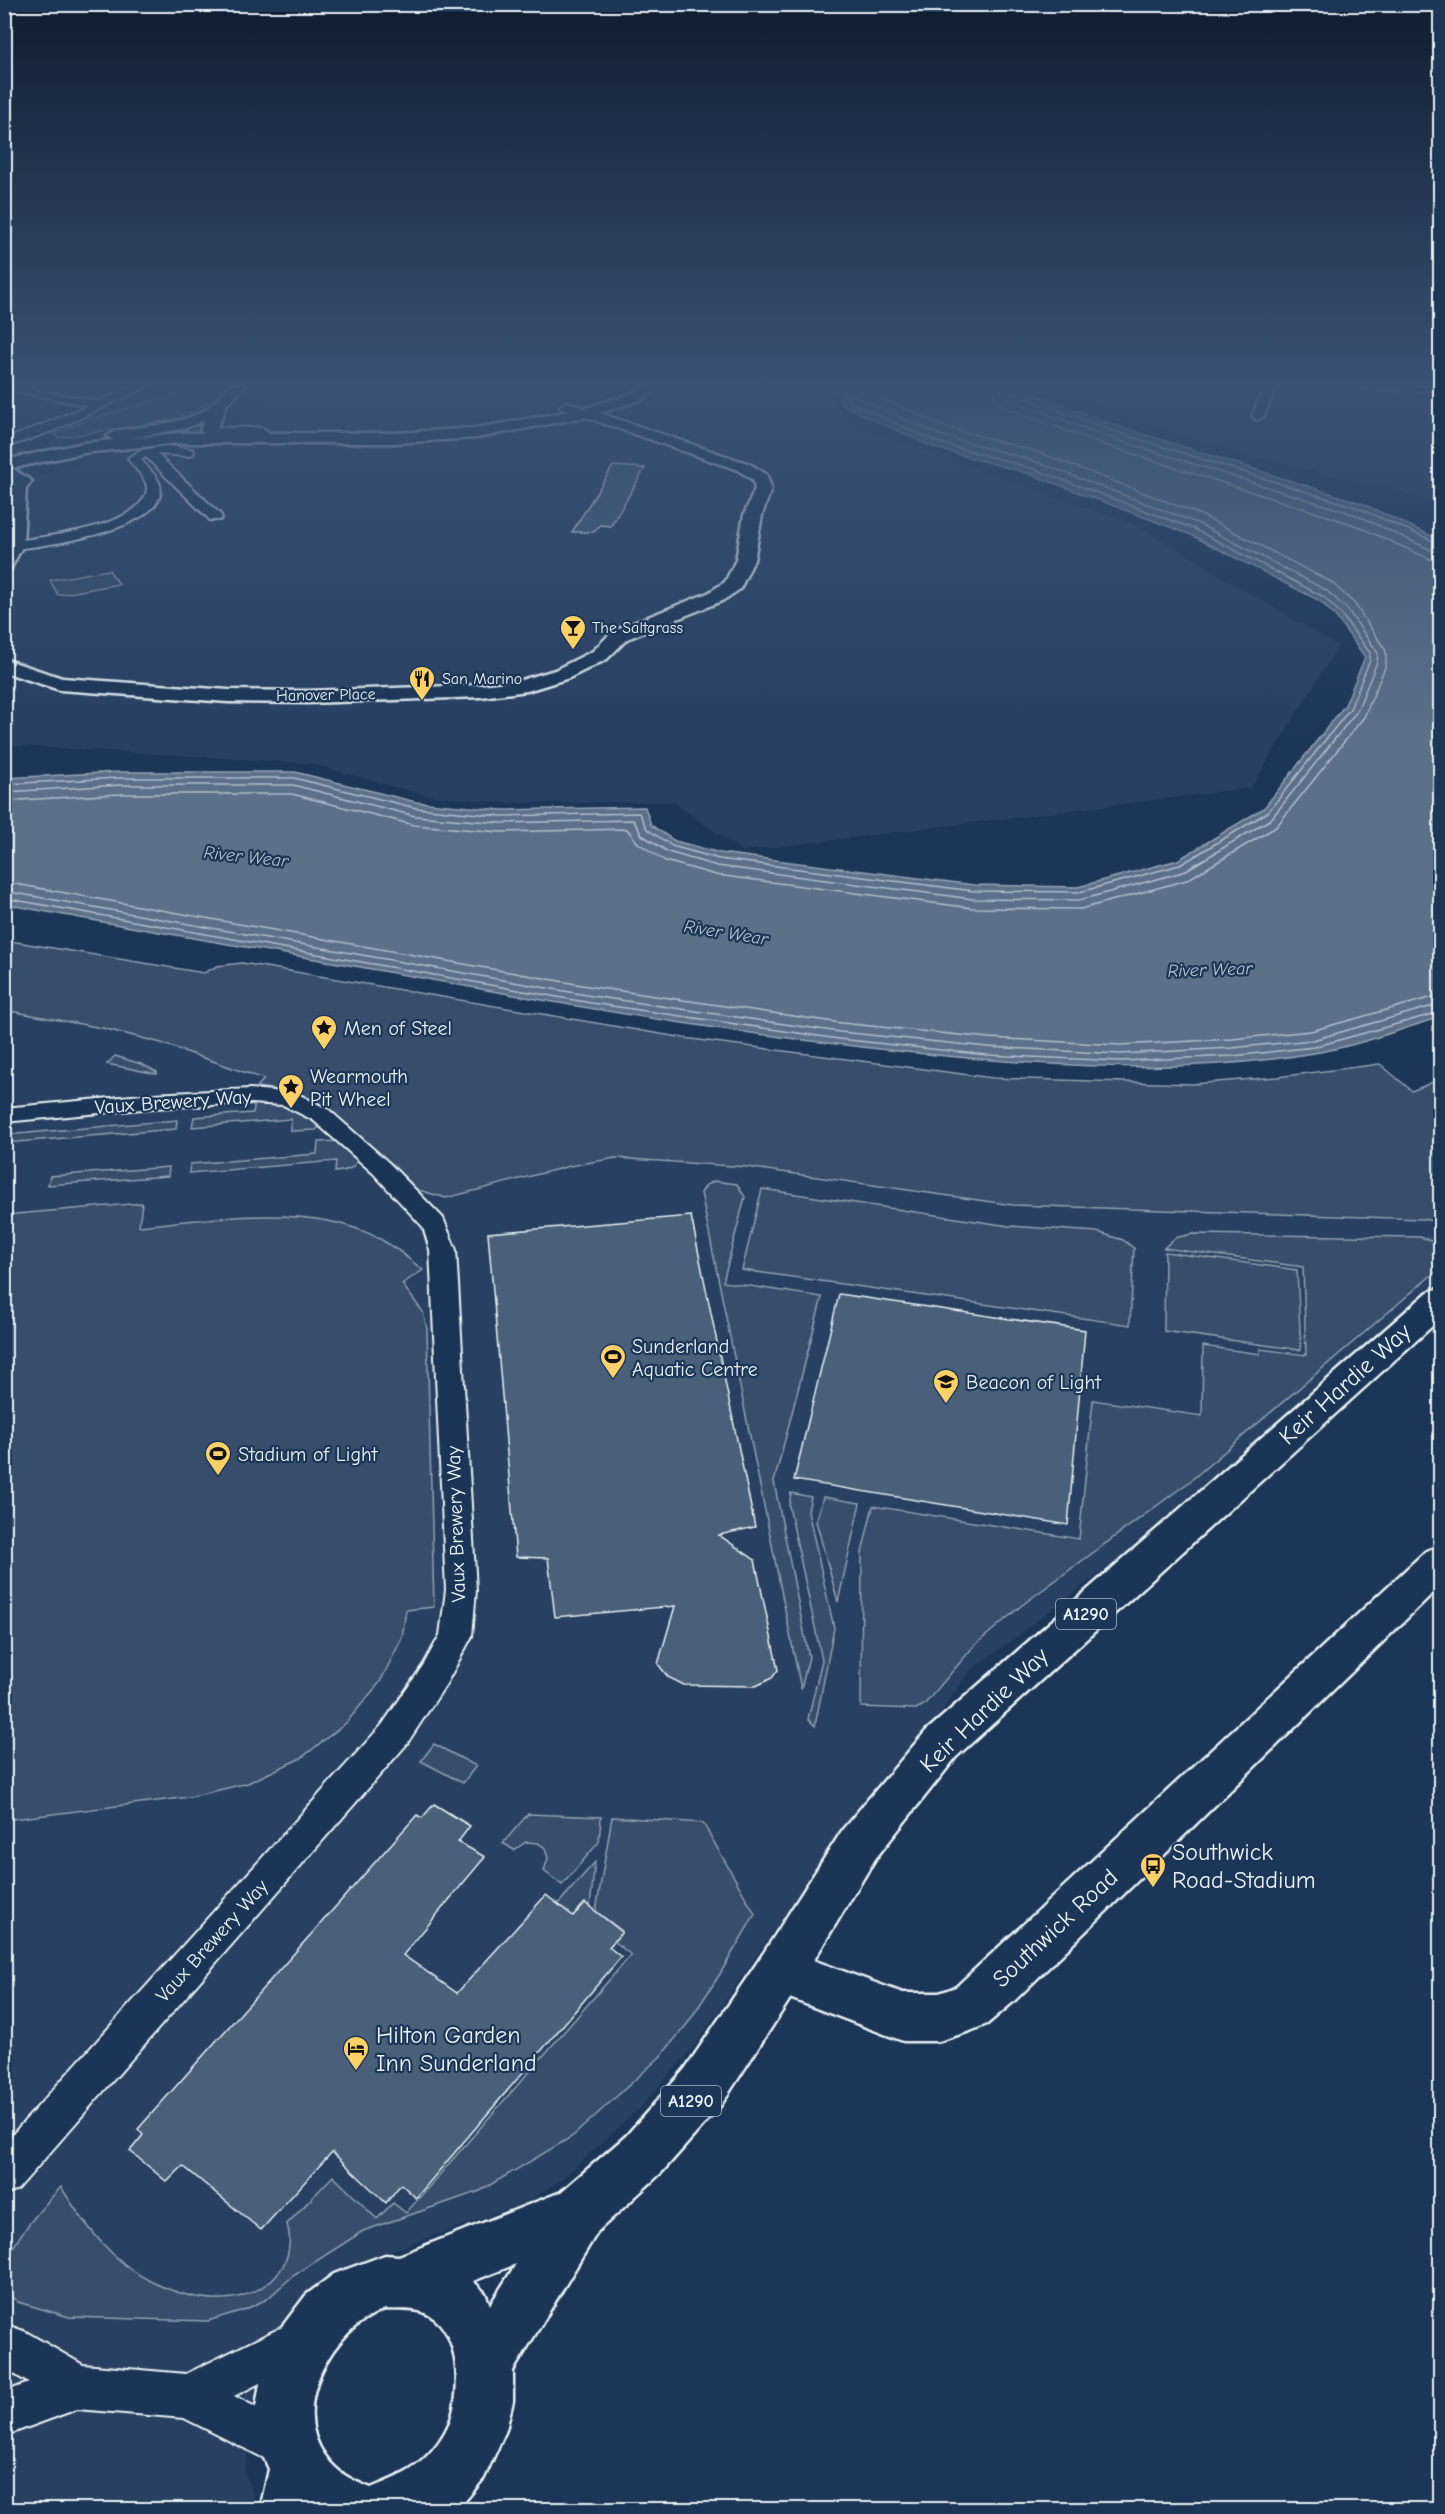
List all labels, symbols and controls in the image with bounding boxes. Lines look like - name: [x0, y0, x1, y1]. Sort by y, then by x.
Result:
- bar icon: The Saltgrass: [558, 613, 588, 651]
- place label: The Saltgrass: [592, 619, 683, 637]
- restaurant icon: San Marino: [407, 664, 437, 702]
- place label: San Marino: [442, 670, 522, 688]
- street label: Hanover Place: [276, 685, 376, 705]
- water label: River Wear: [203, 842, 290, 872]
- water label: River Wear: [682, 916, 770, 950]
- water label: River Wear: [1167, 958, 1254, 982]
- place icon: Men of Steel: [309, 1013, 339, 1051]
- place label: Men of Steel: [344, 1017, 452, 1040]
- place label: Wearmouth Pit Wheel: [310, 1065, 408, 1111]
- place icon: Wearmouth Pit Wheel: [276, 1072, 306, 1110]
- street label: Vaux Brewery Way: [94, 1085, 252, 1119]
- street label: Keir Hardie Way: [1273, 1317, 1417, 1450]
- place label: Sunderland Aquatic Centre: [632, 1335, 758, 1381]
- sports icon: Sunderland Aquatic Centre: [598, 1342, 628, 1380]
- school or university icon: Beacon of Light: [931, 1367, 961, 1405]
- place label: Beacon of Light: [966, 1371, 1102, 1394]
- sports icon: Stadium of Light: [203, 1439, 233, 1477]
- place label: Stadium of Light: [238, 1443, 379, 1466]
- street label: Vaux Brewery Way: [442, 1445, 470, 1603]
- road number: A1290: [1056, 1599, 1116, 1629]
- street label: Keir Hardie Way: [914, 1642, 1054, 1778]
- place label: Southwick Road-Stadium: [1172, 1838, 1316, 1894]
- bus stop icon: Southwick Road-Stadium: [1138, 1851, 1168, 1889]
- street label: Southwick Road: [987, 1863, 1123, 1993]
- street label: Vaux Brewery Way: [151, 1875, 273, 2007]
- place label: Hilton Garden Inn Sunderland: [376, 2021, 537, 2077]
- hotel icon: Hilton Garden Inn Sunderland: [341, 2034, 371, 2072]
- road number: A1290: [661, 2086, 721, 2116]

